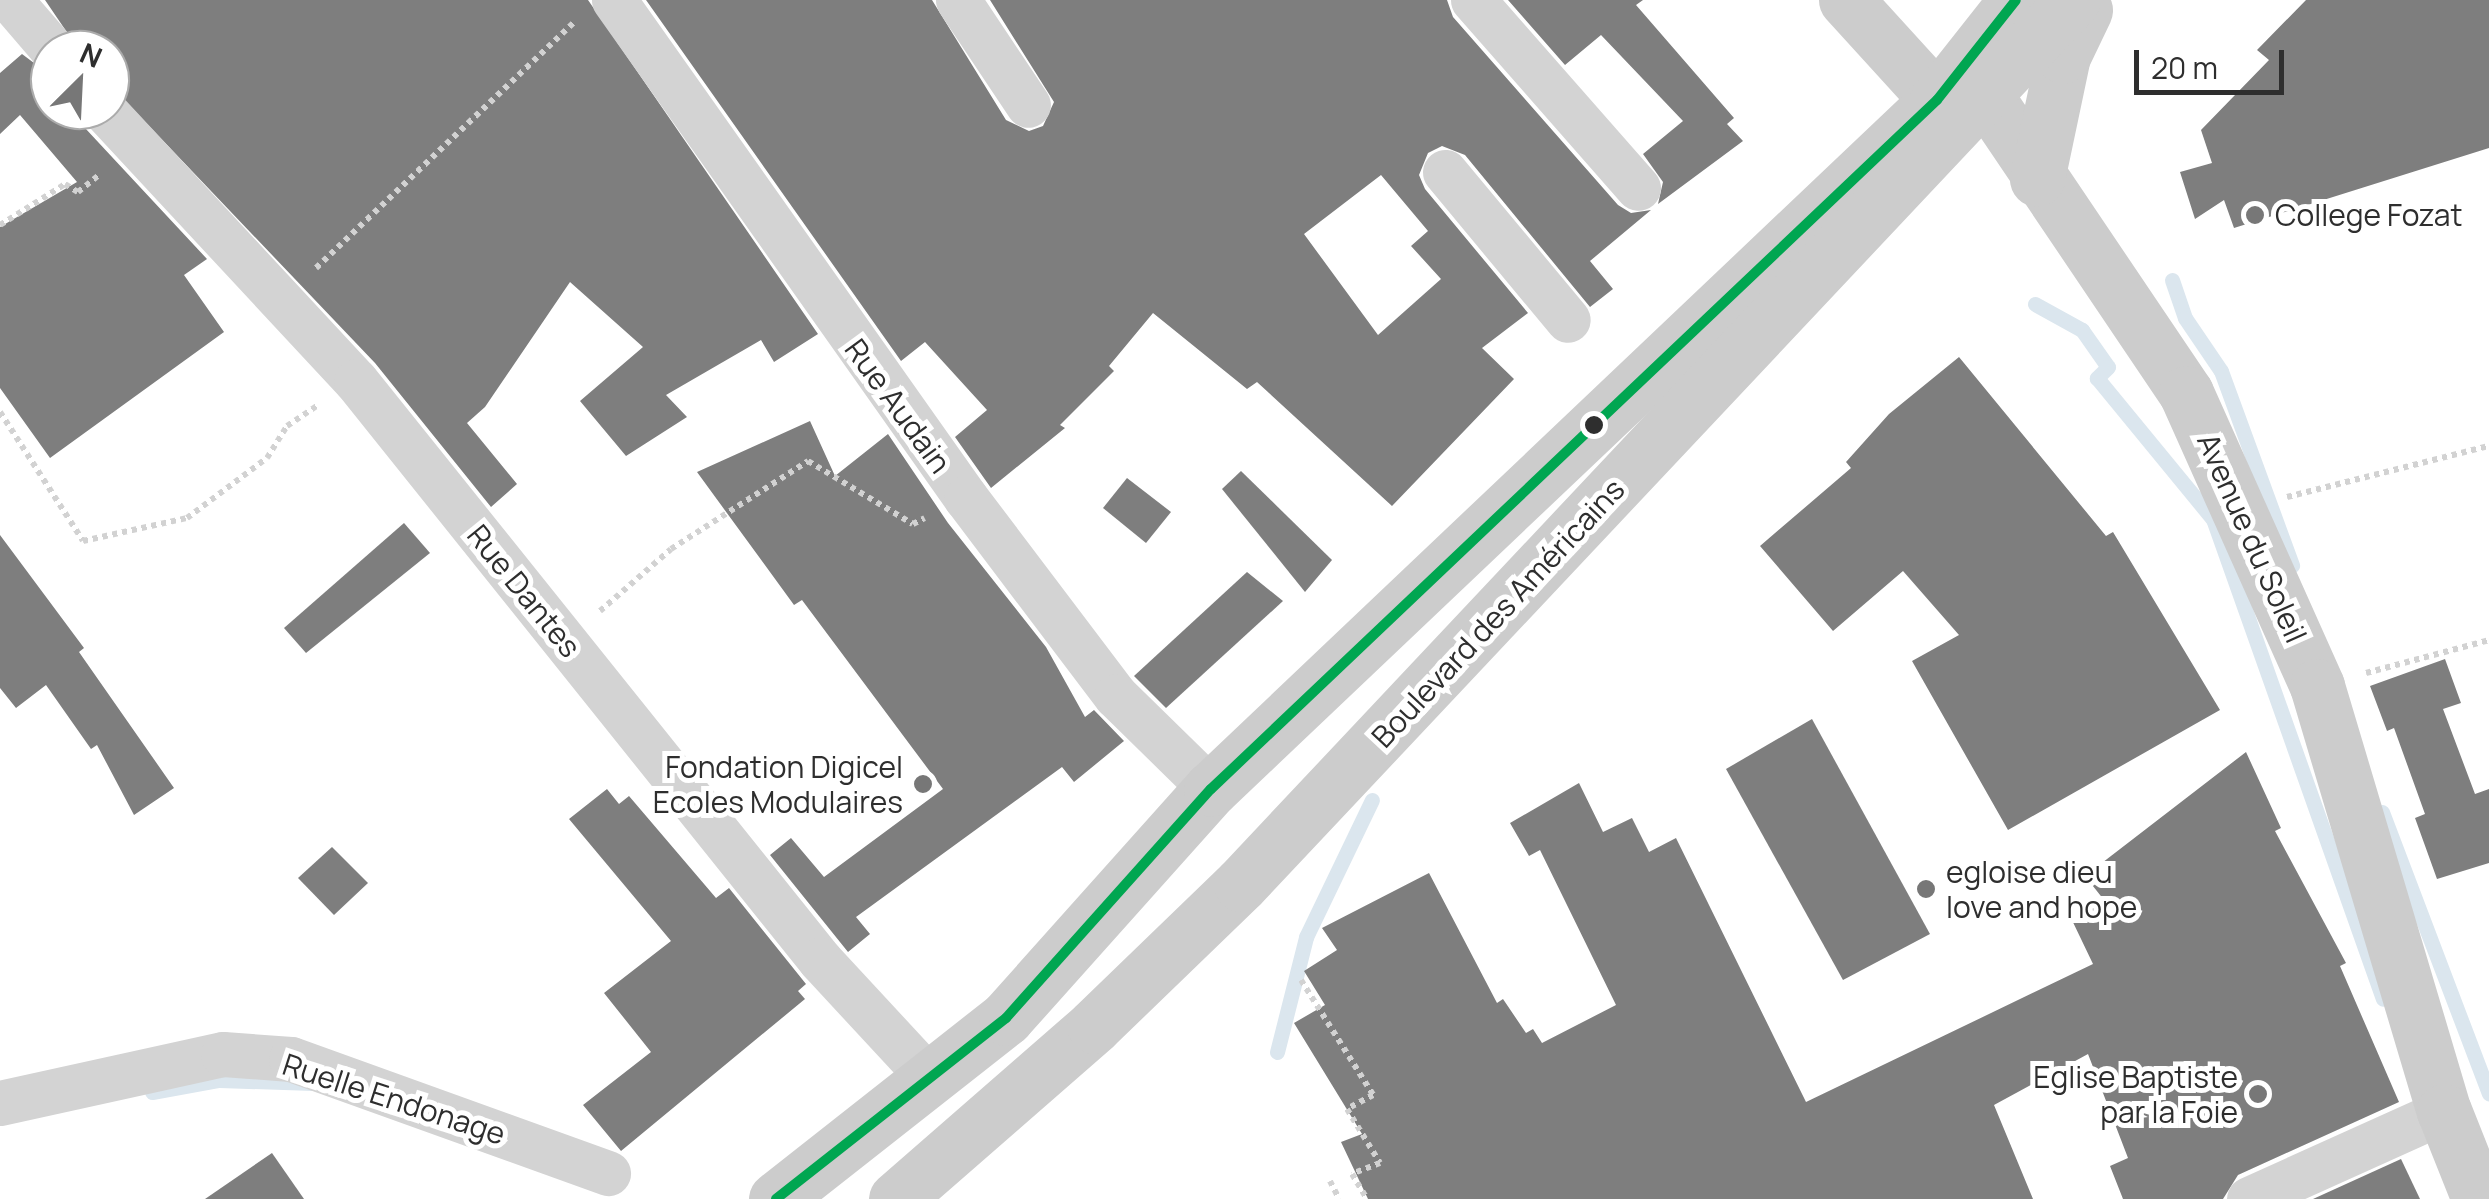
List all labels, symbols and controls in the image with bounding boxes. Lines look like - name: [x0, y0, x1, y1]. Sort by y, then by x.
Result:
- north arrow: [30, 30, 130, 130]
- scale bar: [2139, 30, 2289, 92]
- text: N: [74, 33, 108, 76]
- text: 20 m: [2151, 47, 2218, 88]
- place label: College Fozat: [2275, 197, 2463, 233]
- marker: College Fozat: [2244, 204, 2266, 226]
- street label: Rue Audain: [837, 332, 959, 480]
- unlabelled marker: [1584, 415, 1604, 435]
- street label: Avenue du Soleil: [2190, 428, 2314, 648]
- street label: Boulevard des Américains: [1364, 471, 1632, 755]
- street label: Rue Dantes: [460, 518, 588, 664]
- place label: Fondation Digicel Ecoles Modulaires: [653, 749, 903, 820]
- marker: Fondation Digicel Ecoles Modulaires: [912, 773, 934, 795]
- place label: egloise dieu love and hope: [1946, 854, 2137, 924]
- marker: egloise dieu love and hope: [1915, 878, 1937, 900]
- street label: Ruelle Endonage: [278, 1046, 510, 1152]
- place label: Eglise Baptiste par la Foie: [2033, 1059, 2238, 1130]
- marker: Eglise Baptiste par la Foie: [2247, 1083, 2269, 1105]

